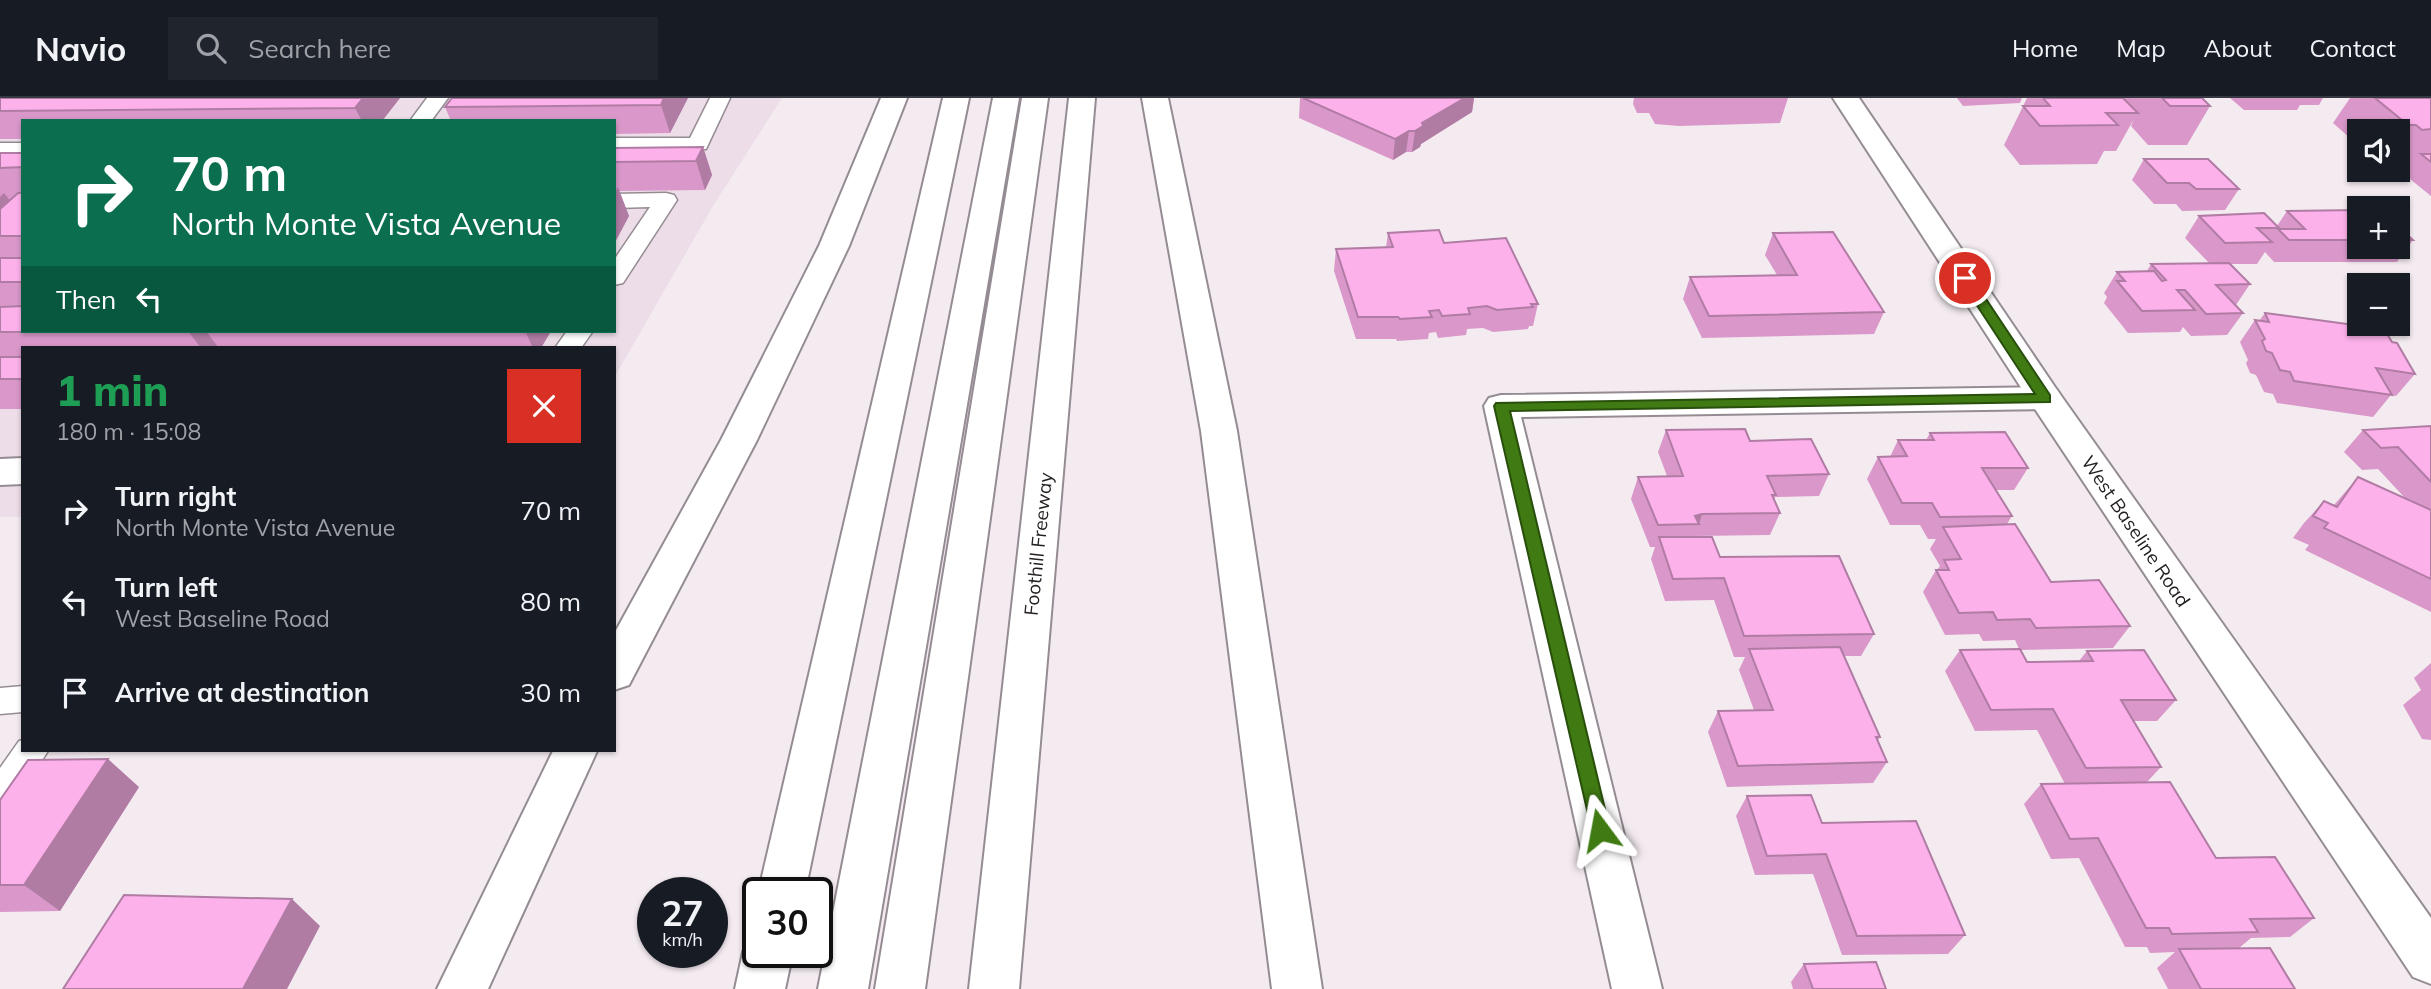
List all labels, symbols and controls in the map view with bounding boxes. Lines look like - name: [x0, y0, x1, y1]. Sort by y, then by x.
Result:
- search box: [168, 17, 658, 80]
- text: Navio: [35, 28, 126, 69]
- icon: search: [192, 29, 230, 67]
- text: Search here: [248, 32, 391, 65]
- text: Home: [2012, 33, 2078, 63]
- text: Map: [2116, 33, 2166, 63]
- text: About: [2204, 33, 2272, 63]
- text: Contact: [2310, 33, 2396, 63]
- map controls: [2347, 119, 2410, 336]
- button: sound: [2347, 119, 2410, 182]
- text: 70 m: [171, 142, 287, 203]
- icon: right: [56, 147, 147, 238]
- button: +: [2347, 196, 2410, 259]
- text: North Monte Vista Avenue: [171, 203, 561, 243]
- pin: [1935, 248, 1995, 308]
- icon: arrive: [1946, 259, 1984, 297]
- button: −: [2347, 273, 2410, 336]
- icon: left: [130, 280, 168, 318]
- text: Then: [56, 283, 116, 316]
- text: 1 min: [56, 364, 169, 417]
- button: close: [507, 369, 581, 443]
- text: 180 m · 15:08: [56, 417, 201, 446]
- street label: West Baseline Road: [2076, 451, 2196, 611]
- street label: Foothill Freeway: [1019, 471, 1057, 617]
- text: Turn right: [115, 480, 236, 513]
- icon: right: [56, 492, 94, 530]
- text: 70 m: [520, 494, 581, 527]
- text: North Monte Vista Avenue: [115, 513, 395, 542]
- text: Turn left: [115, 571, 217, 604]
- icon: left: [56, 583, 94, 621]
- text: 80 m: [520, 585, 581, 618]
- text: West Baseline Road: [115, 604, 330, 633]
- icon: arrive: [56, 674, 94, 712]
- text: Arrive at destination: [115, 676, 370, 709]
- text: 30 m: [520, 676, 581, 709]
- position arrow: [1563, 793, 1637, 867]
- speed limit sign: 30: [742, 877, 833, 968]
- text: 27: [661, 891, 704, 935]
- text: km/h: [662, 928, 703, 951]

